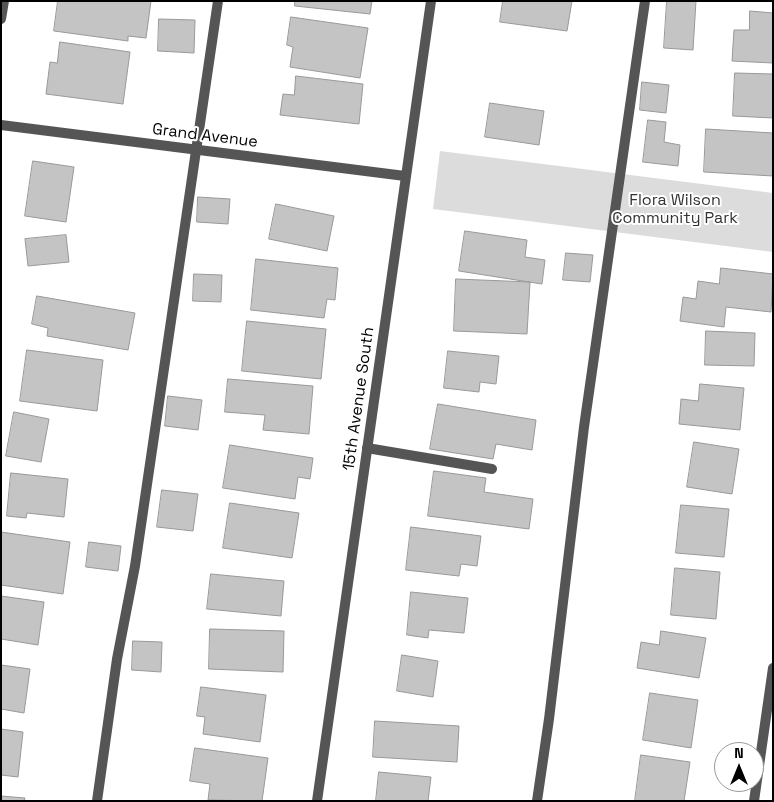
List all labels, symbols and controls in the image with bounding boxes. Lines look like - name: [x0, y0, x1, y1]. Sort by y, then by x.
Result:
- street label: Grand Avenue: [151, 120, 259, 152]
- park label: Flora Wilson Community Park: [612, 191, 738, 229]
- street label: 15th Avenue South: [339, 326, 379, 472]
- north arrow: [714, 742, 764, 792]
- text: N: [734, 744, 744, 762]

